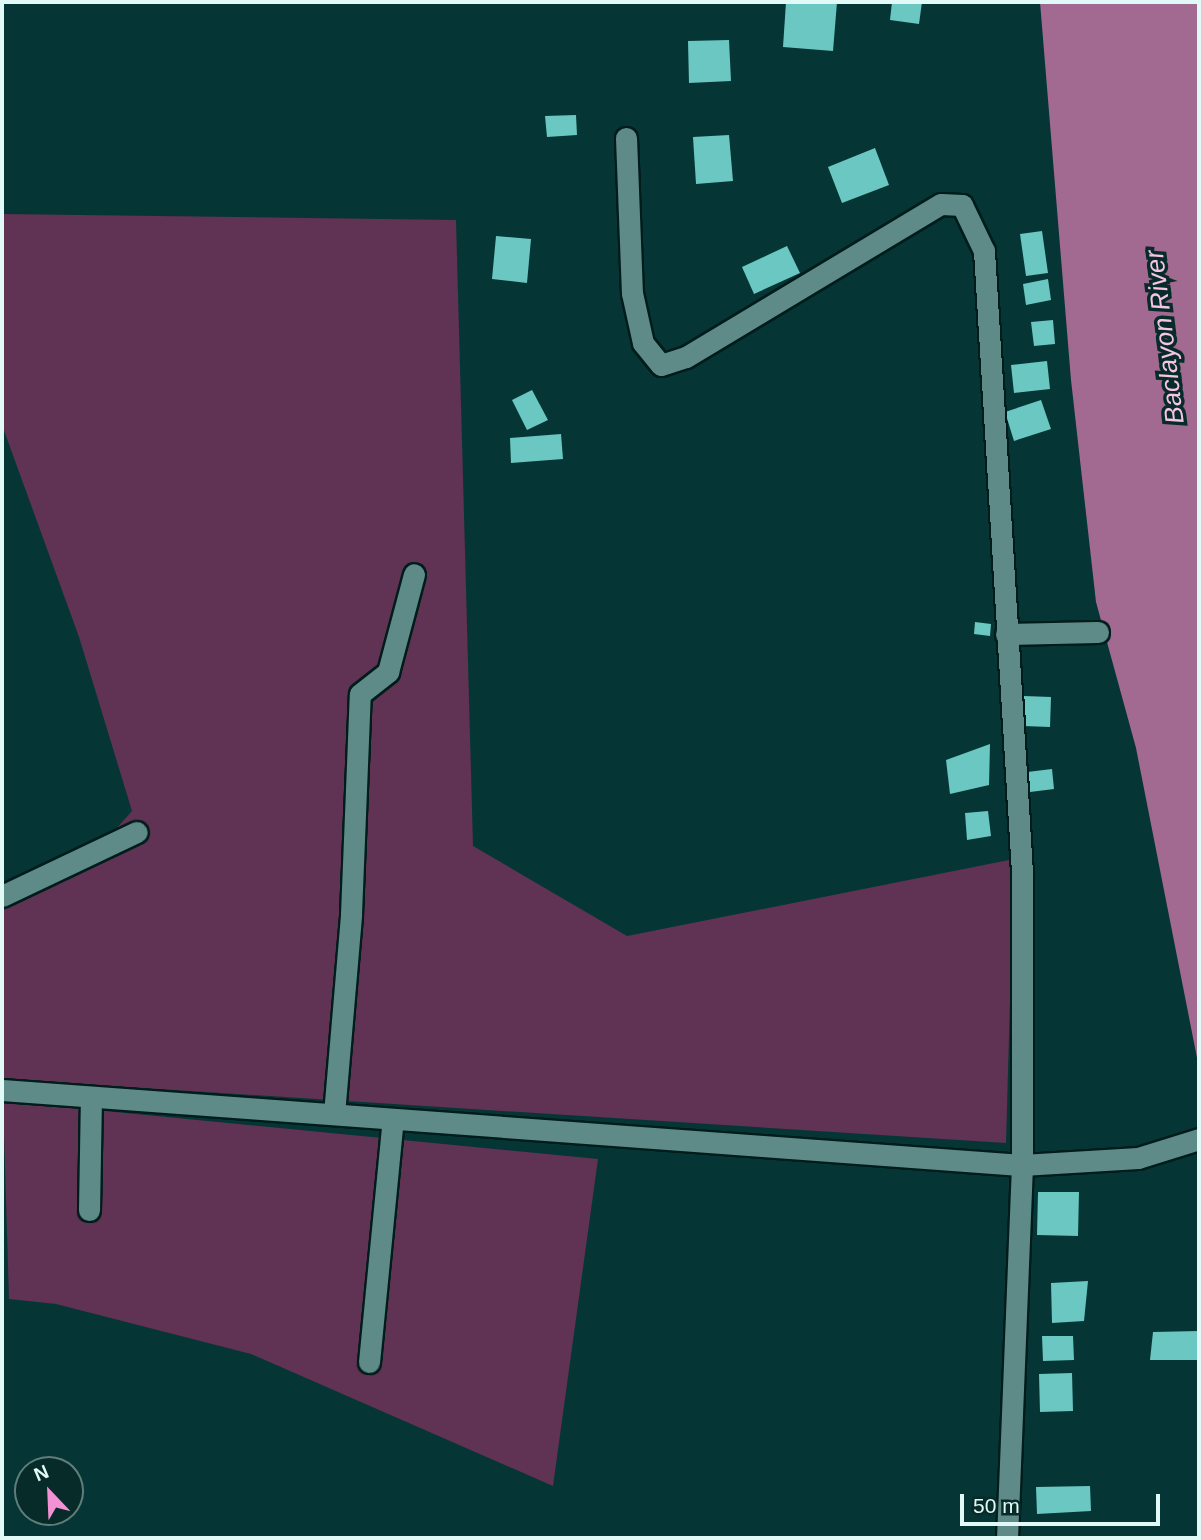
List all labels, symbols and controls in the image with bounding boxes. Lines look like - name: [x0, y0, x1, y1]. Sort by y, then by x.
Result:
- water label: Baclayon River: [1139, 248, 1191, 426]
- north arrow: [14, 1456, 84, 1526]
- text: N: [31, 1461, 52, 1485]
- scale bar: [963, 1480, 1162, 1524]
- text: 50 m: [973, 1494, 1020, 1517]

